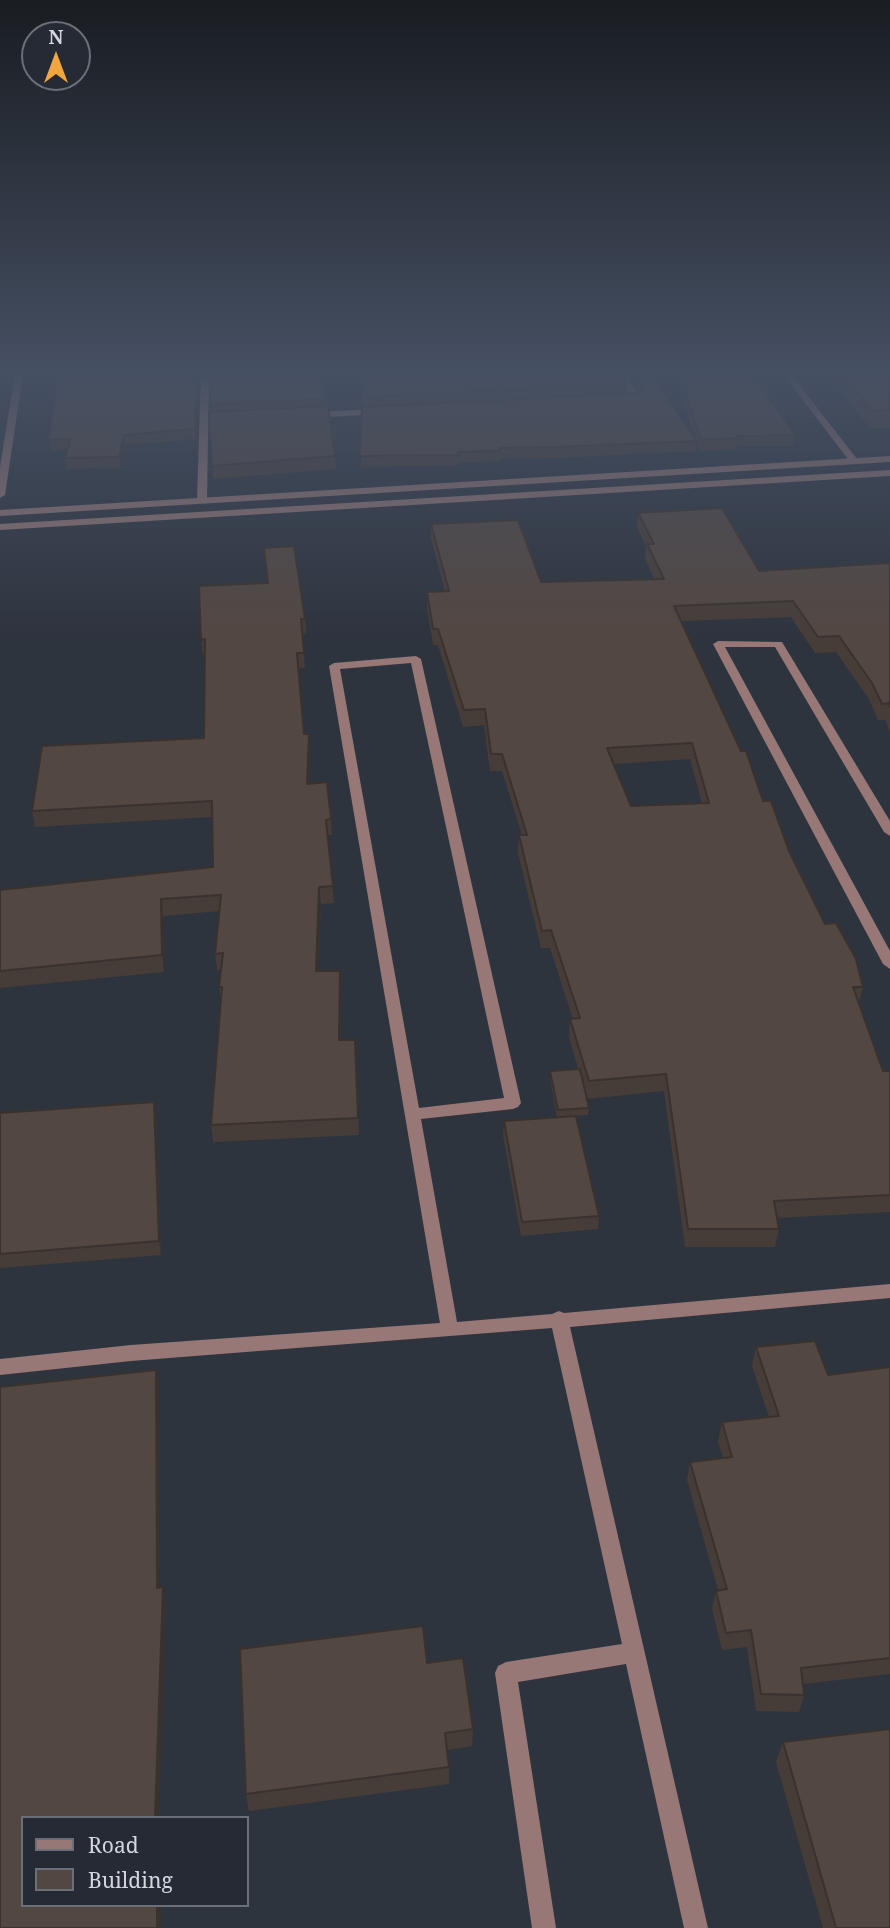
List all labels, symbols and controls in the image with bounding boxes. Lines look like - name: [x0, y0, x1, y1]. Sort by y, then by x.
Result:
- north arrow: [21, 21, 91, 91]
- text: N: [49, 24, 63, 50]
- legend: [21, 1816, 248, 1907]
- text: Road: [88, 1831, 139, 1859]
- text: Building: [88, 1866, 173, 1894]

